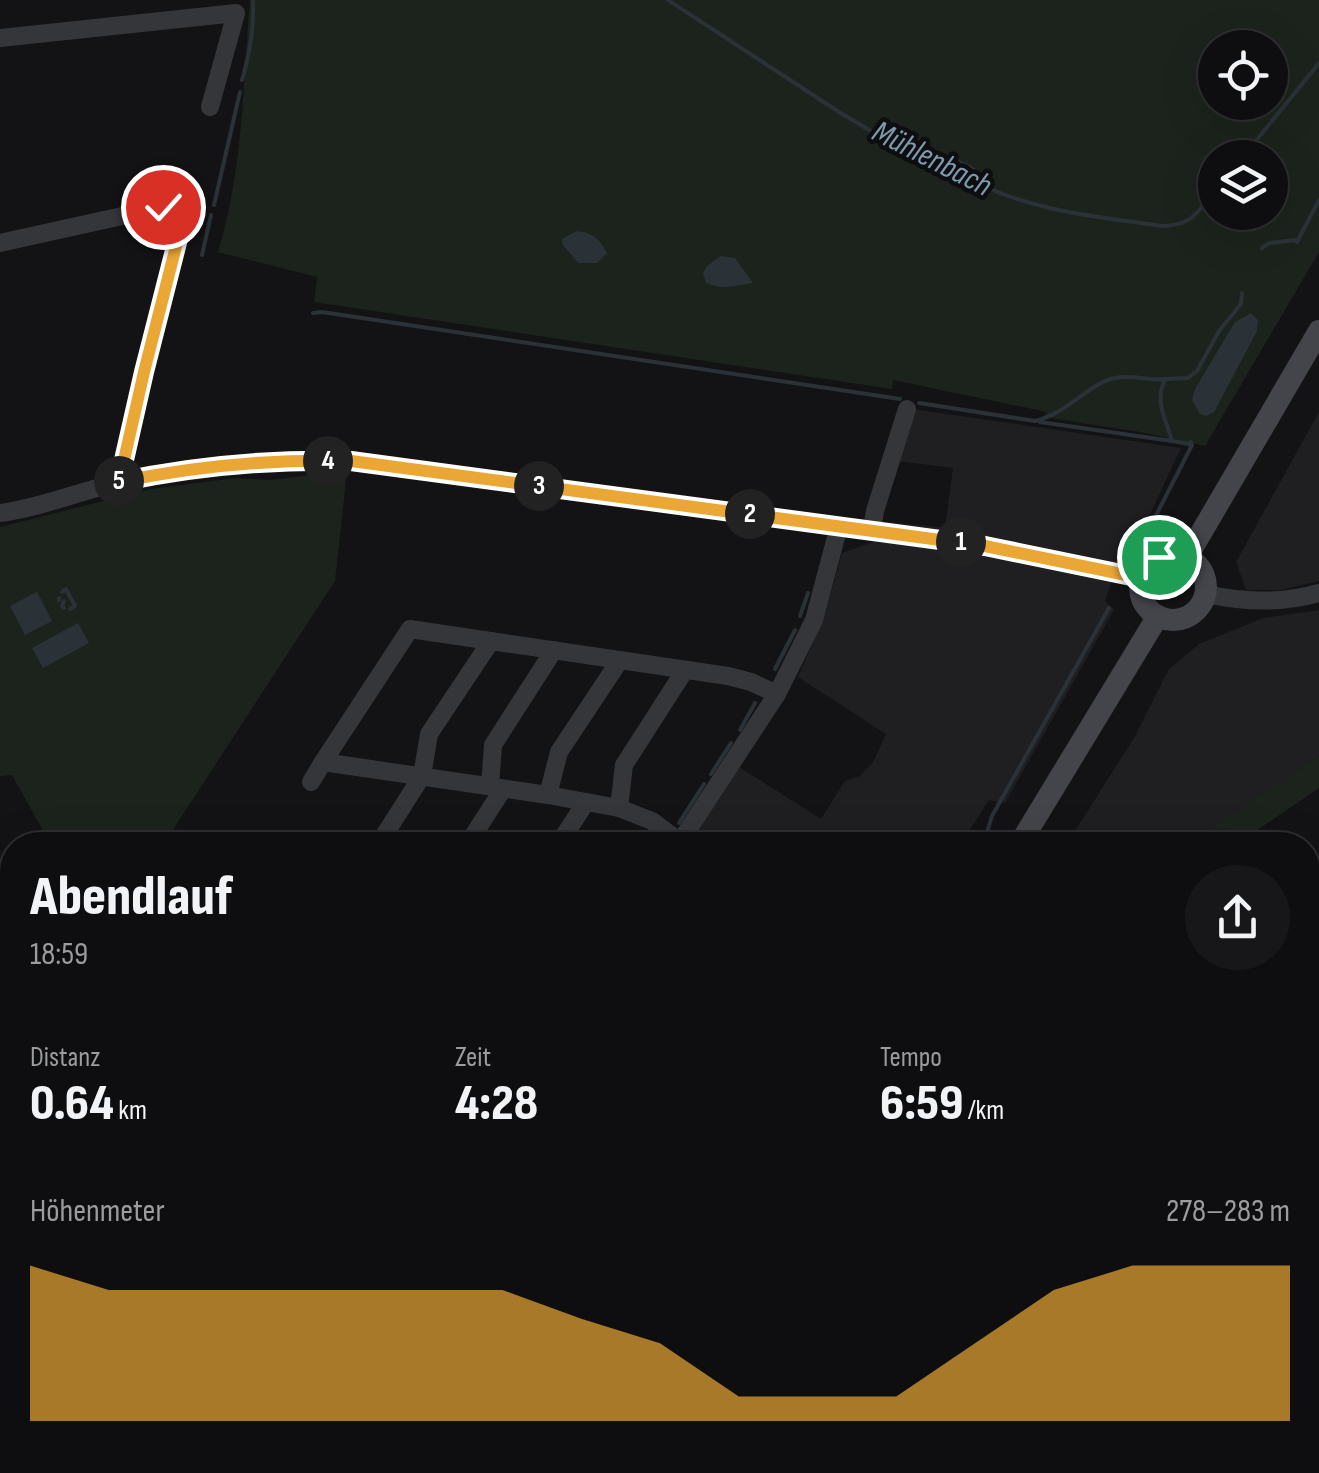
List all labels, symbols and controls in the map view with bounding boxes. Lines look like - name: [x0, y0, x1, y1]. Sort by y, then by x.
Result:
- map controls: [1198, 30, 1288, 230]
- button: locate: [1198, 30, 1288, 120]
- water label: Mühlenbach: [866, 112, 998, 206]
- button: layers: [1198, 140, 1288, 230]
- pin: [121, 165, 206, 250]
- icon: check: [136, 180, 191, 235]
- pin: 4: [303, 436, 353, 486]
- text: 4: [321, 444, 335, 477]
- pin: 5: [94, 456, 144, 506]
- pin: 3: [514, 461, 564, 511]
- text: 5: [113, 464, 125, 497]
- text: 3: [533, 469, 545, 502]
- pin: 2: [725, 489, 775, 539]
- text: 2: [744, 497, 756, 530]
- pin: [1117, 515, 1202, 600]
- pin: 1: [936, 517, 986, 567]
- text: 1: [956, 525, 966, 558]
- icon: arrive: [1132, 530, 1187, 585]
- text: Abendlauf: [30, 864, 233, 931]
- button: share: [1185, 865, 1290, 970]
- text: 18:59: [30, 935, 88, 974]
- text: Distanz: [30, 1041, 100, 1074]
- text: Zeit: [455, 1041, 491, 1074]
- text: Tempo: [880, 1041, 942, 1074]
- text: 0.64: [30, 1074, 114, 1134]
- text: 4:28: [455, 1074, 538, 1134]
- text: 6:59: [880, 1074, 963, 1134]
- text: km: [114, 1094, 147, 1127]
- text: /km: [963, 1094, 1004, 1127]
- text: Höhenmeter: [30, 1192, 165, 1231]
- text: 278–283 m: [1166, 1192, 1290, 1231]

